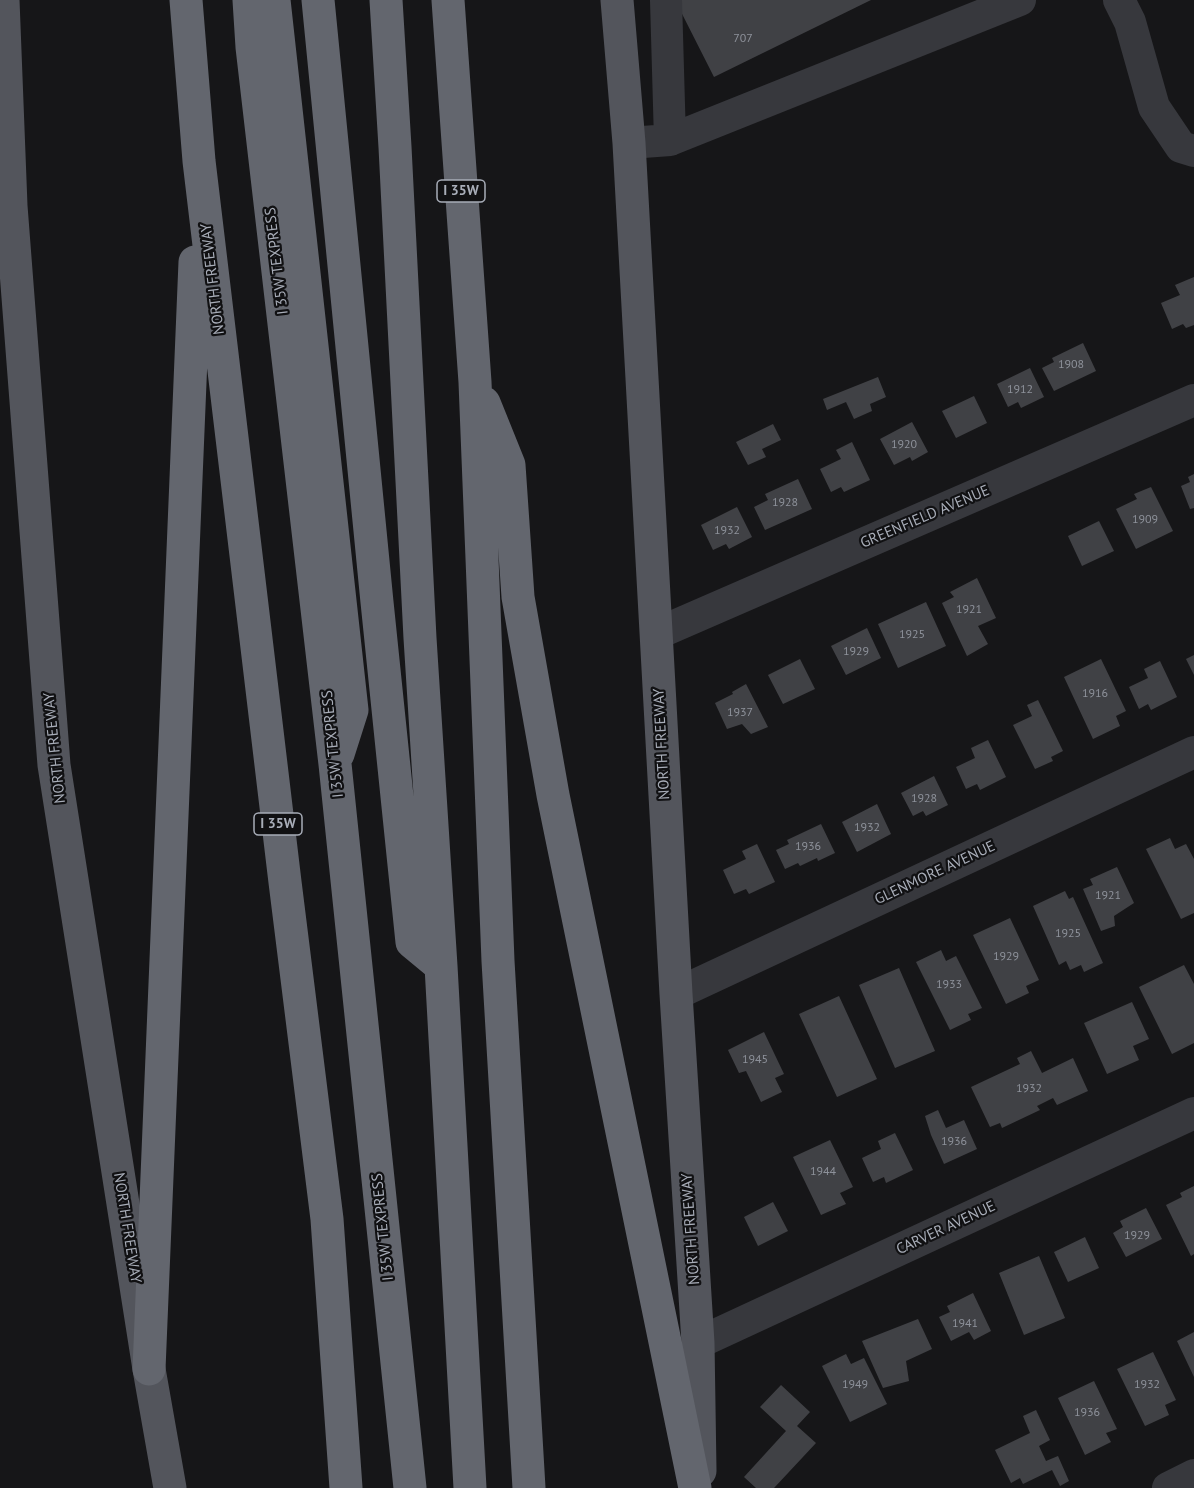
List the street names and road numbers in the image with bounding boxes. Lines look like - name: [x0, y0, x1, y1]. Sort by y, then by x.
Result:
- road number: I 35W: [437, 180, 485, 202]
- street label: I 35W TEXPRESS: [261, 206, 293, 316]
- street label: NORTH FREEWAY: [197, 222, 229, 336]
- street label: GREENFIELD AVENUE: [858, 482, 992, 552]
- street label: NORTH FREEWAY: [650, 688, 674, 800]
- street label: I 35W TEXPRESS: [318, 689, 348, 799]
- street label: NORTH FREEWAY: [40, 692, 70, 804]
- road number: I 35W: [254, 813, 302, 835]
- street label: GLENMORE AVENUE: [872, 837, 998, 909]
- street label: NORTH FREEWAY: [109, 1171, 145, 1285]
- street label: I 35W TEXPRESS: [368, 1172, 398, 1282]
- street label: NORTH FREEWAY: [678, 1173, 704, 1285]
- street label: CARVER AVENUE: [894, 1197, 998, 1259]

